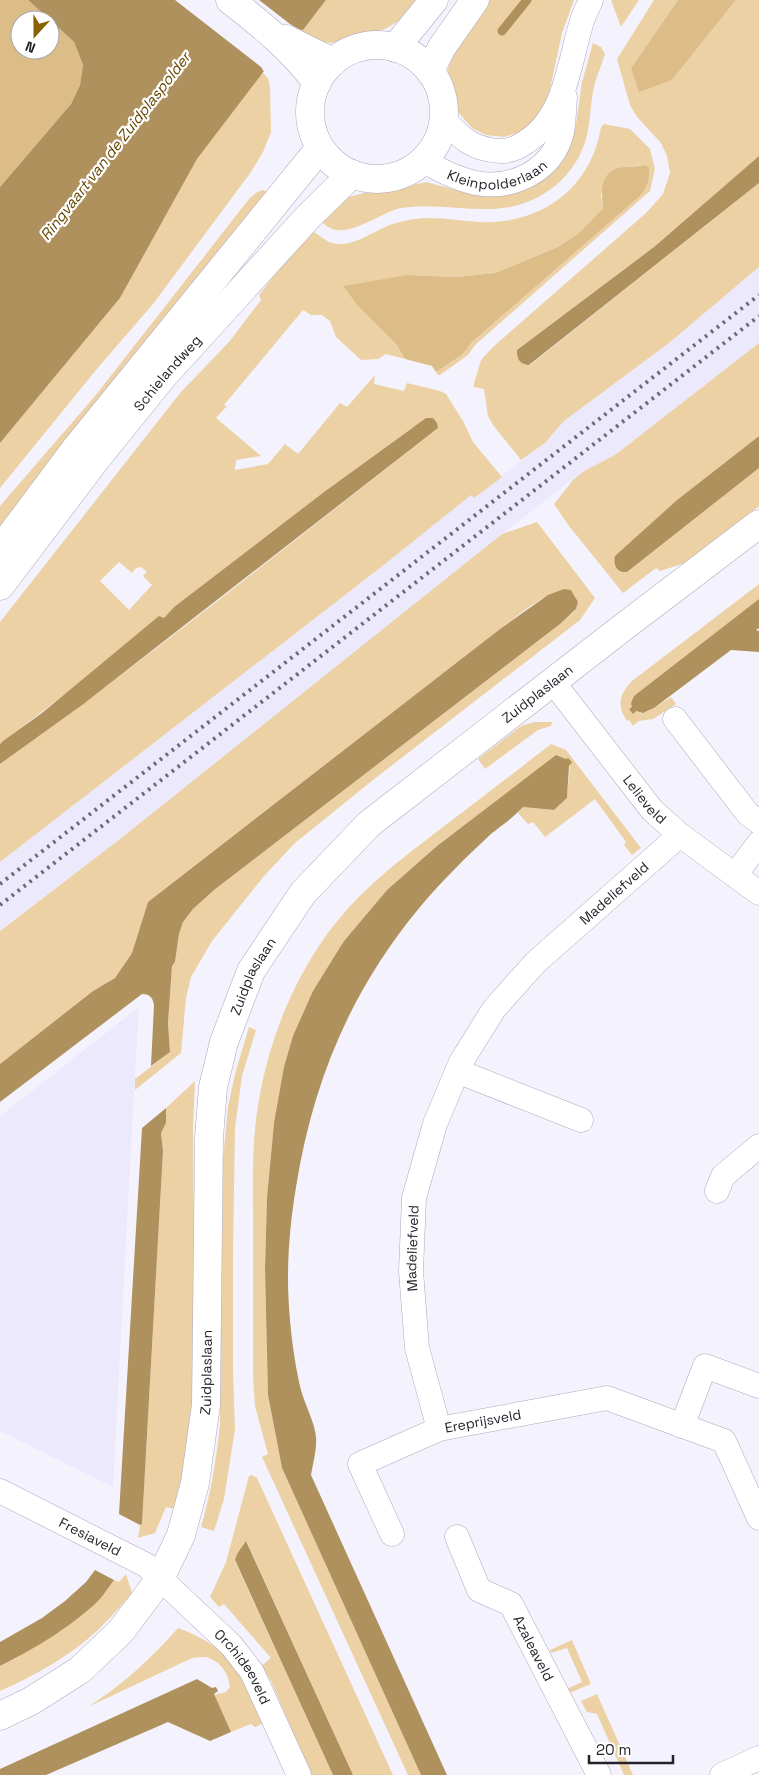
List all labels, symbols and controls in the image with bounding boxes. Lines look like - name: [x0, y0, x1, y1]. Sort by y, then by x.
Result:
- north arrow: [10, 10, 60, 60]
- text: N: [23, 37, 38, 57]
- water label: Ringvaart van de Zuidplaspolder: [36, 47, 195, 244]
- street label: Kleinpolderlaan: [444, 156, 551, 193]
- street label: Schielandweg: [130, 331, 205, 415]
- street label: Zuidplaslaan: [498, 660, 577, 727]
- street label: Lelieveld: [619, 771, 670, 828]
- street label: Madeliefveld: [576, 858, 652, 928]
- street label: Zuidplaslaan: [226, 934, 280, 1018]
- street label: Madeliefveld: [402, 1205, 423, 1292]
- street label: Zuidplaslaan: [196, 1330, 216, 1416]
- street label: Ereprijsveld: [443, 1405, 523, 1437]
- street label: Fresiaveld: [56, 1513, 124, 1560]
- street label: Azaleaveld: [509, 1612, 558, 1684]
- street label: Orchideeveld: [211, 1625, 275, 1707]
- scale bar: [589, 1732, 673, 1764]
- text: 20 m: [596, 1740, 631, 1759]

